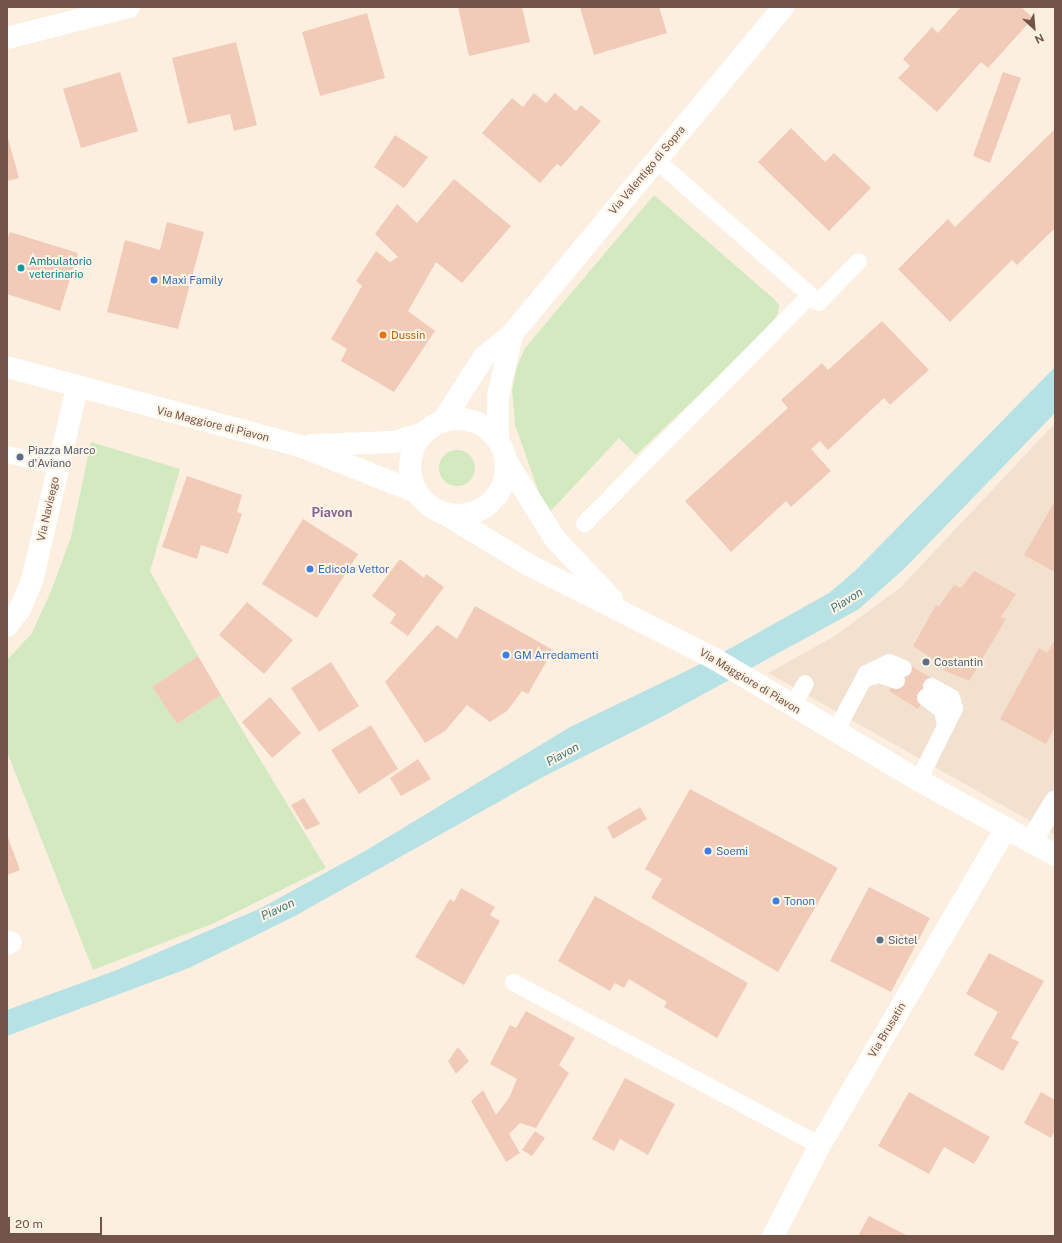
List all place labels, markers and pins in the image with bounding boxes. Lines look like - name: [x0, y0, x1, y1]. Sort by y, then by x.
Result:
- place label: Ambulatorio veterinario: [29, 255, 92, 281]
- marker: Ambulatorio veterinario: [16, 263, 26, 273]
- place label: Maxì Family: [162, 273, 223, 287]
- marker: Maxì Family: [149, 275, 159, 285]
- place label: Dussin: [391, 328, 425, 342]
- marker: Dussin: [378, 330, 388, 340]
- place label: Piazza Marco d'Aviano: [28, 444, 95, 470]
- marker: Piazza Marco d'Aviano: [15, 452, 25, 462]
- place label: Edicola Vettor: [318, 562, 390, 576]
- marker: Edicola Vettor: [305, 564, 315, 574]
- place label: GM Arredamenti: [514, 648, 599, 662]
- marker: GM Arredamenti: [501, 650, 511, 660]
- place label: Costantin: [934, 655, 983, 669]
- marker: Costantin: [921, 657, 931, 667]
- place label: Soemi: [716, 844, 748, 858]
- marker: Soemi: [703, 846, 713, 856]
- place label: Tonon: [784, 894, 815, 908]
- marker: Tonon: [771, 896, 781, 906]
- place label: Sictel: [888, 933, 918, 947]
- marker: Sictel: [875, 935, 885, 945]

